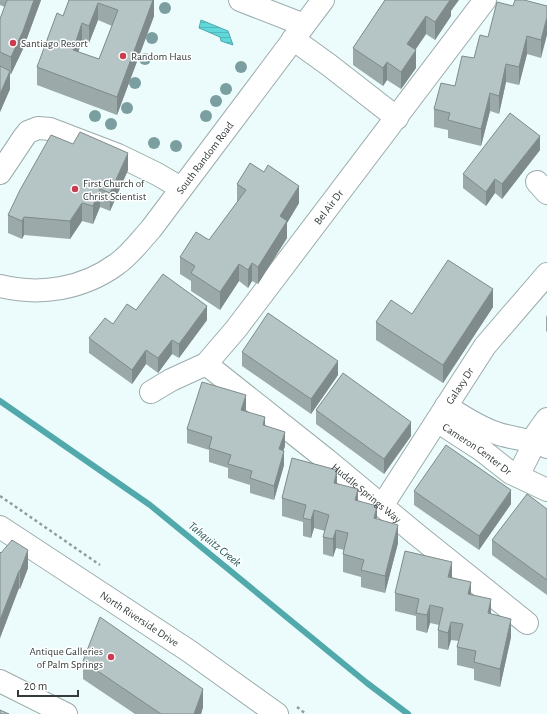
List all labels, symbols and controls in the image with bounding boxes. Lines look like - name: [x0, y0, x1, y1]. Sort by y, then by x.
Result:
- marker: Santiago Resort: [8, 38, 18, 48]
- place label: Santiago Resort: [21, 38, 88, 49]
- marker: Random Haus: [118, 51, 128, 61]
- place label: Random Haus: [131, 51, 191, 62]
- street label: South Random Road: [174, 120, 236, 196]
- place label: First Church of Christ Scientist: [83, 178, 147, 202]
- marker: First Church of Christ Scientist: [70, 184, 80, 194]
- street label: Bel Air Dr: [312, 187, 346, 227]
- street label: Galaxy Dr: [444, 365, 476, 406]
- street label: Cameron Center Dr: [441, 421, 514, 478]
- street label: Huddle Springs Way: [329, 461, 403, 526]
- water label: Tahquitz Creek: [186, 519, 244, 570]
- street label: North Riverside Drive: [98, 589, 181, 649]
- place label: Antique Galleries of Palm Springs: [29, 646, 103, 670]
- marker: Antique Galleries of Palm Springs: [106, 652, 116, 662]
- scale bar: [18, 672, 78, 698]
- text: 20 m: [24, 680, 47, 692]

